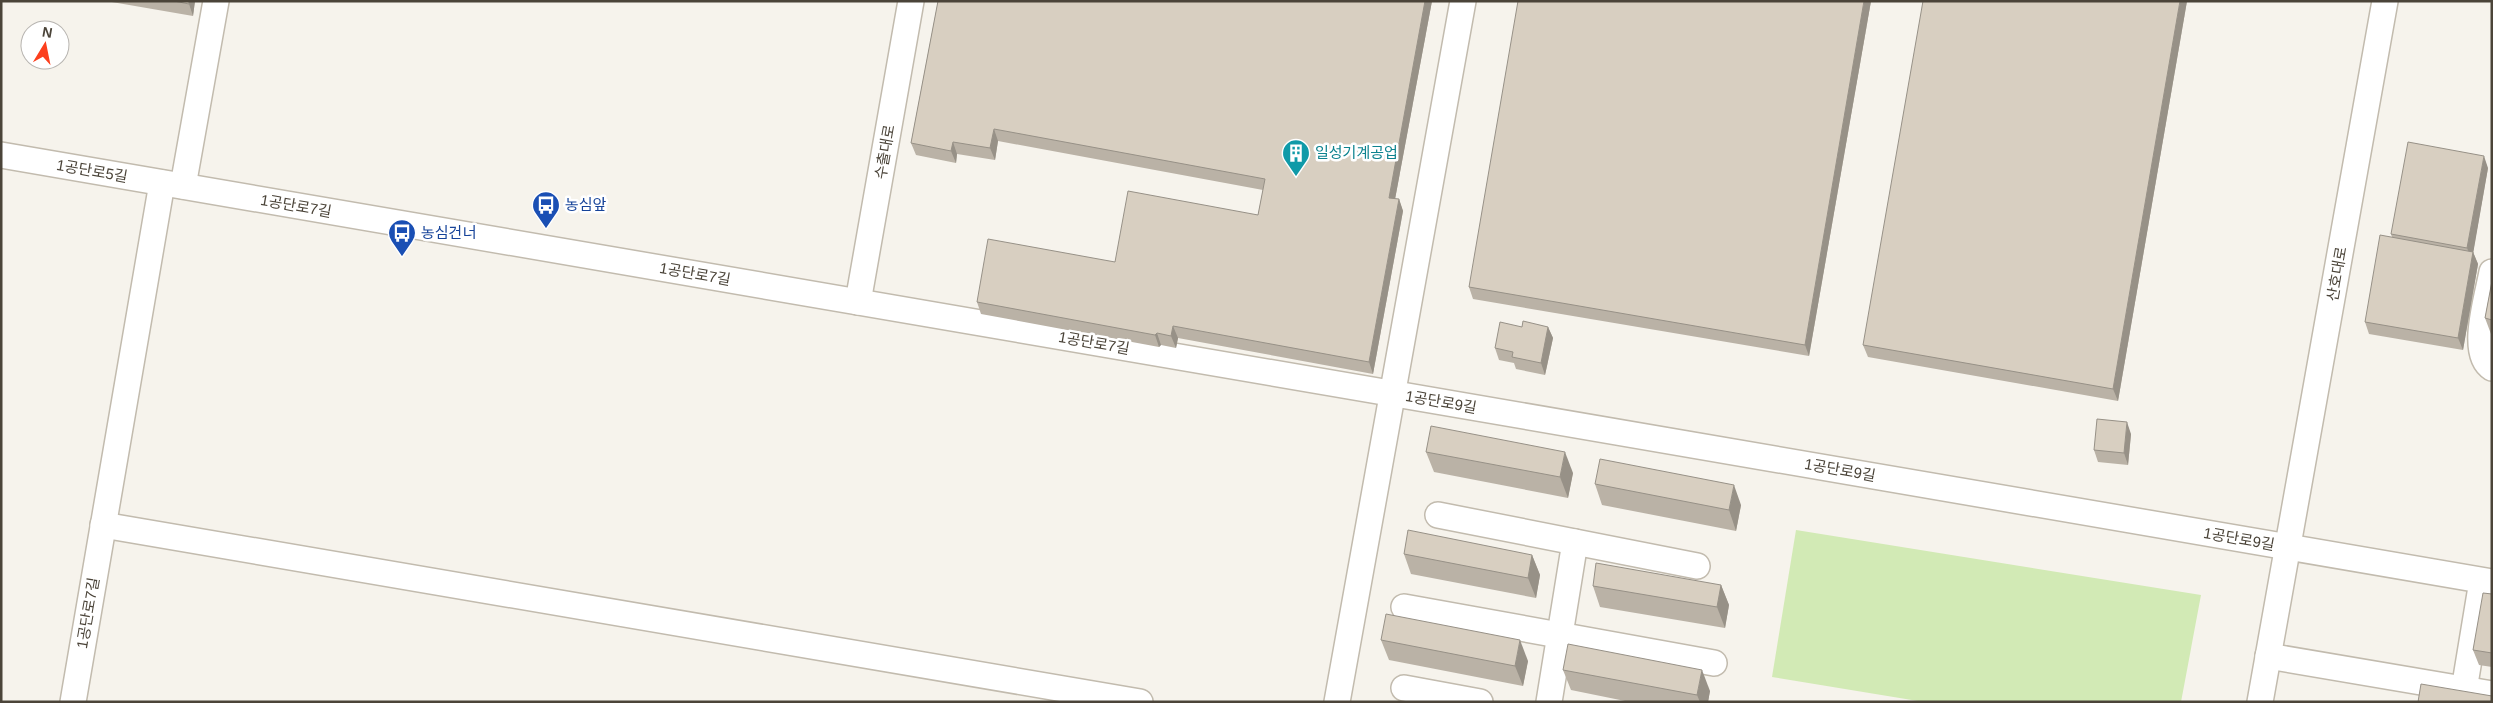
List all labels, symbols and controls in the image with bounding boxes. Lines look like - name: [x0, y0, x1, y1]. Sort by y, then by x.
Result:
- north arrow: [20, 20, 70, 70]
- text: N: [41, 23, 54, 41]
- street label: 수출대로: [871, 123, 898, 181]
- building icon: 일성기계공업: [1281, 138, 1311, 177]
- place label: 일성기계공업: [1315, 144, 1398, 161]
- street label: 1공단로5길: [55, 156, 129, 185]
- bus stop icon: 농심앞: [531, 190, 561, 229]
- street label: 1공단로7길: [259, 191, 333, 220]
- place label: 농심앞: [565, 196, 607, 213]
- bus stop icon: 농심건너: [387, 218, 417, 257]
- place label: 농심건너: [421, 224, 476, 241]
- street label: 산호대로: [2323, 245, 2350, 303]
- street label: 1공단로7길: [658, 259, 732, 288]
- street label: 1공단로7길: [1057, 328, 1131, 357]
- street label: 1공단로9길: [1404, 387, 1478, 416]
- street label: 1공단로9길: [1803, 455, 1877, 484]
- street label: 1공단로9길: [2202, 524, 2276, 553]
- street label: 1공단로7길: [73, 576, 102, 650]

